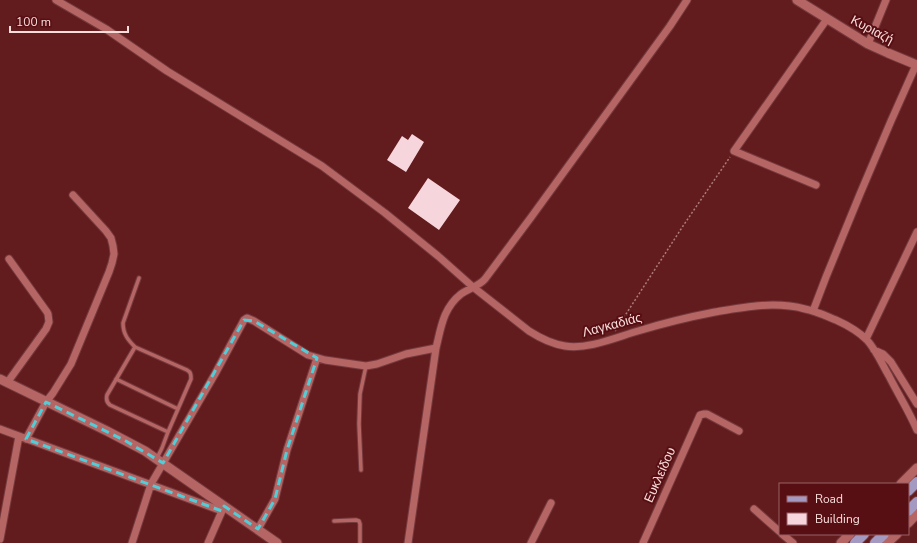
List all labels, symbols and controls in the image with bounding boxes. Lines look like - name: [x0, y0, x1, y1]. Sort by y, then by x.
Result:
- scale bar: [10, 8, 128, 34]
- street label: Κυριαζή: [847, 11, 897, 49]
- text: 100 m: [16, 14, 51, 30]
- street label: Λαγκαδιάς: [580, 308, 644, 342]
- street label: Ευκλείδου: [640, 444, 680, 506]
- legend: [779, 483, 909, 535]
- text: Road: [815, 491, 843, 507]
- text: Building: [815, 511, 860, 527]

